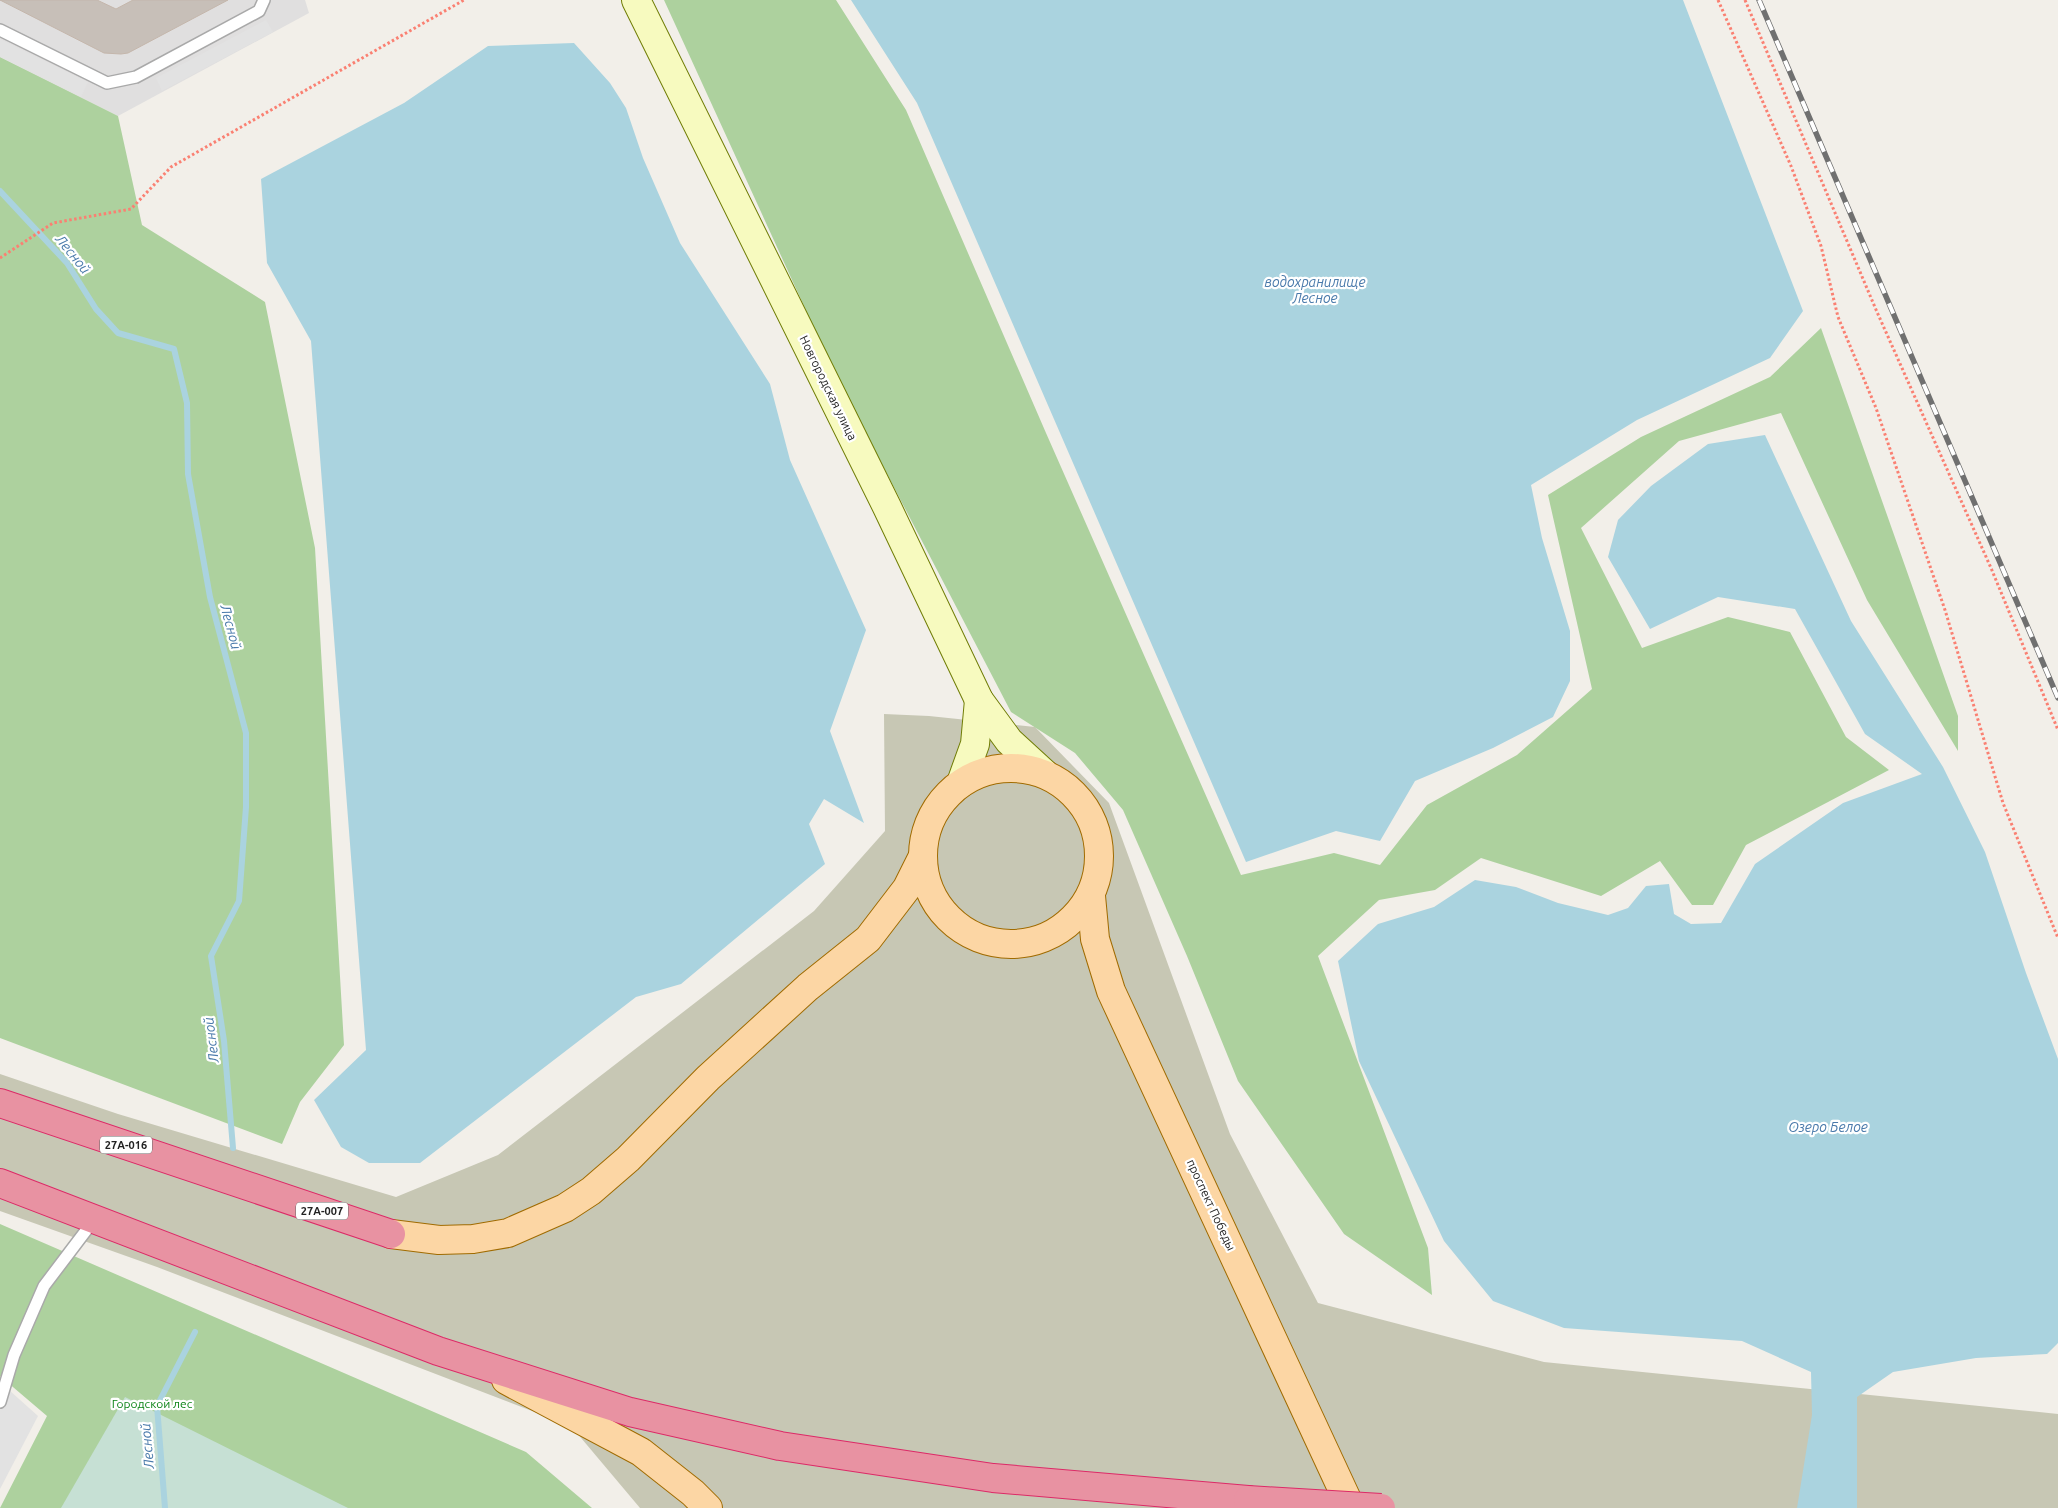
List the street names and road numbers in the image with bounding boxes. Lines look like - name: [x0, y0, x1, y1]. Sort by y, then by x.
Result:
- street label: Новгородская улица: [797, 333, 859, 442]
- road number: 27А-016: [100, 1136, 152, 1154]
- street label: проспект Победы: [1185, 1157, 1238, 1252]
- road number: 27А-007: [296, 1202, 348, 1220]

